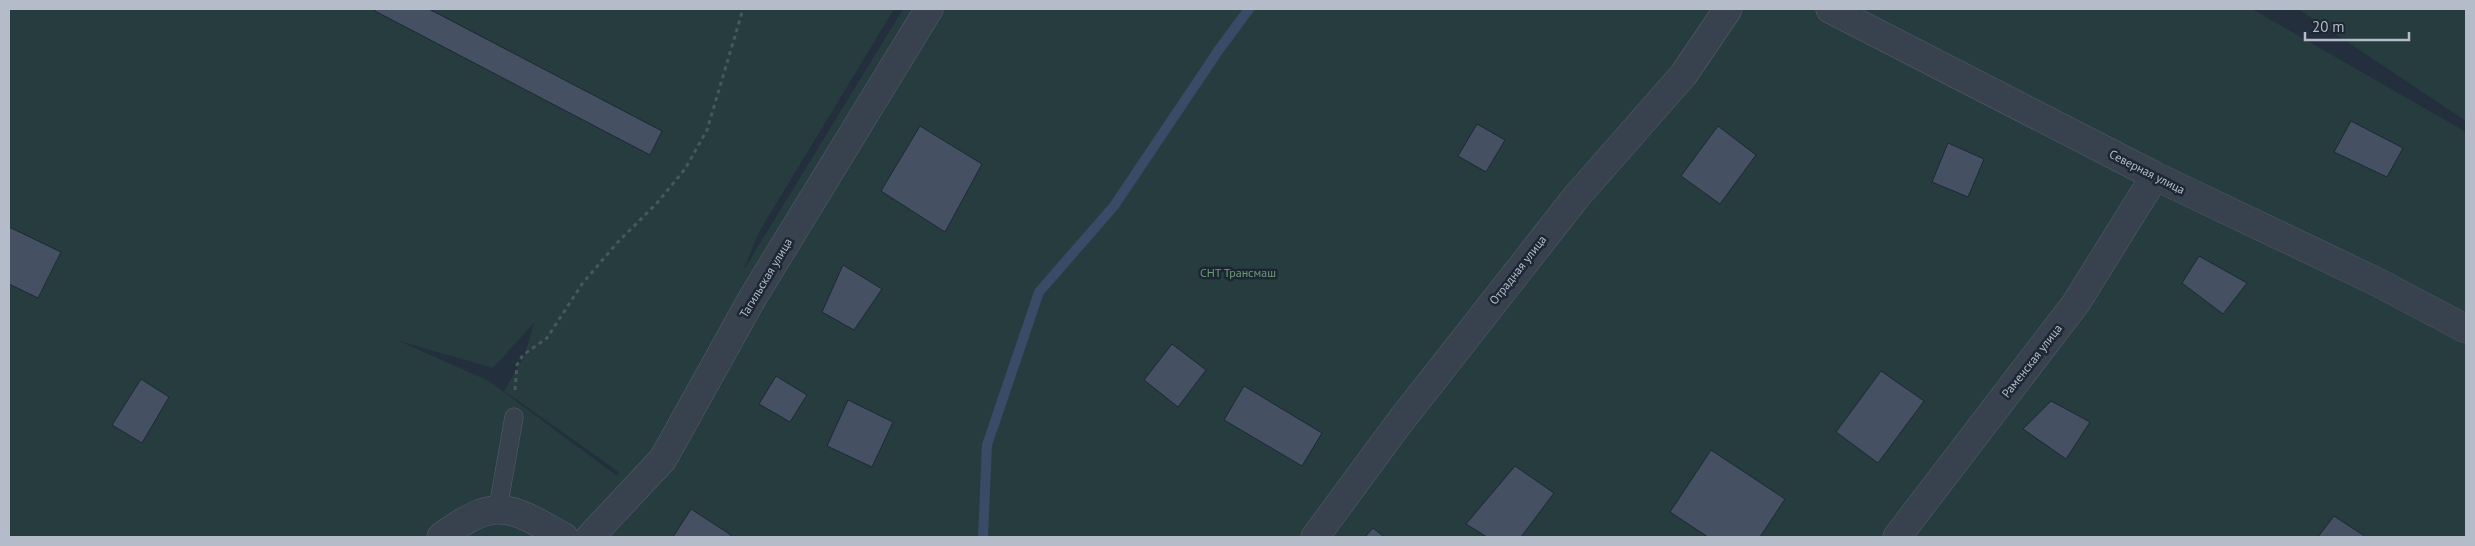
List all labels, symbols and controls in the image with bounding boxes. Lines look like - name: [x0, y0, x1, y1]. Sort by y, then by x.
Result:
- scale bar: [2305, 10, 2409, 42]
- text: 20 m: [2312, 17, 2345, 36]
- street label: Северная улица: [2107, 146, 2188, 197]
- street label: Отрадная улица: [1486, 232, 1549, 307]
- street label: Тагильская улица: [736, 235, 795, 320]
- park label: СНТ Трансмаш: [1200, 265, 1276, 280]
- street label: Раменская улица: [1998, 321, 2065, 400]

